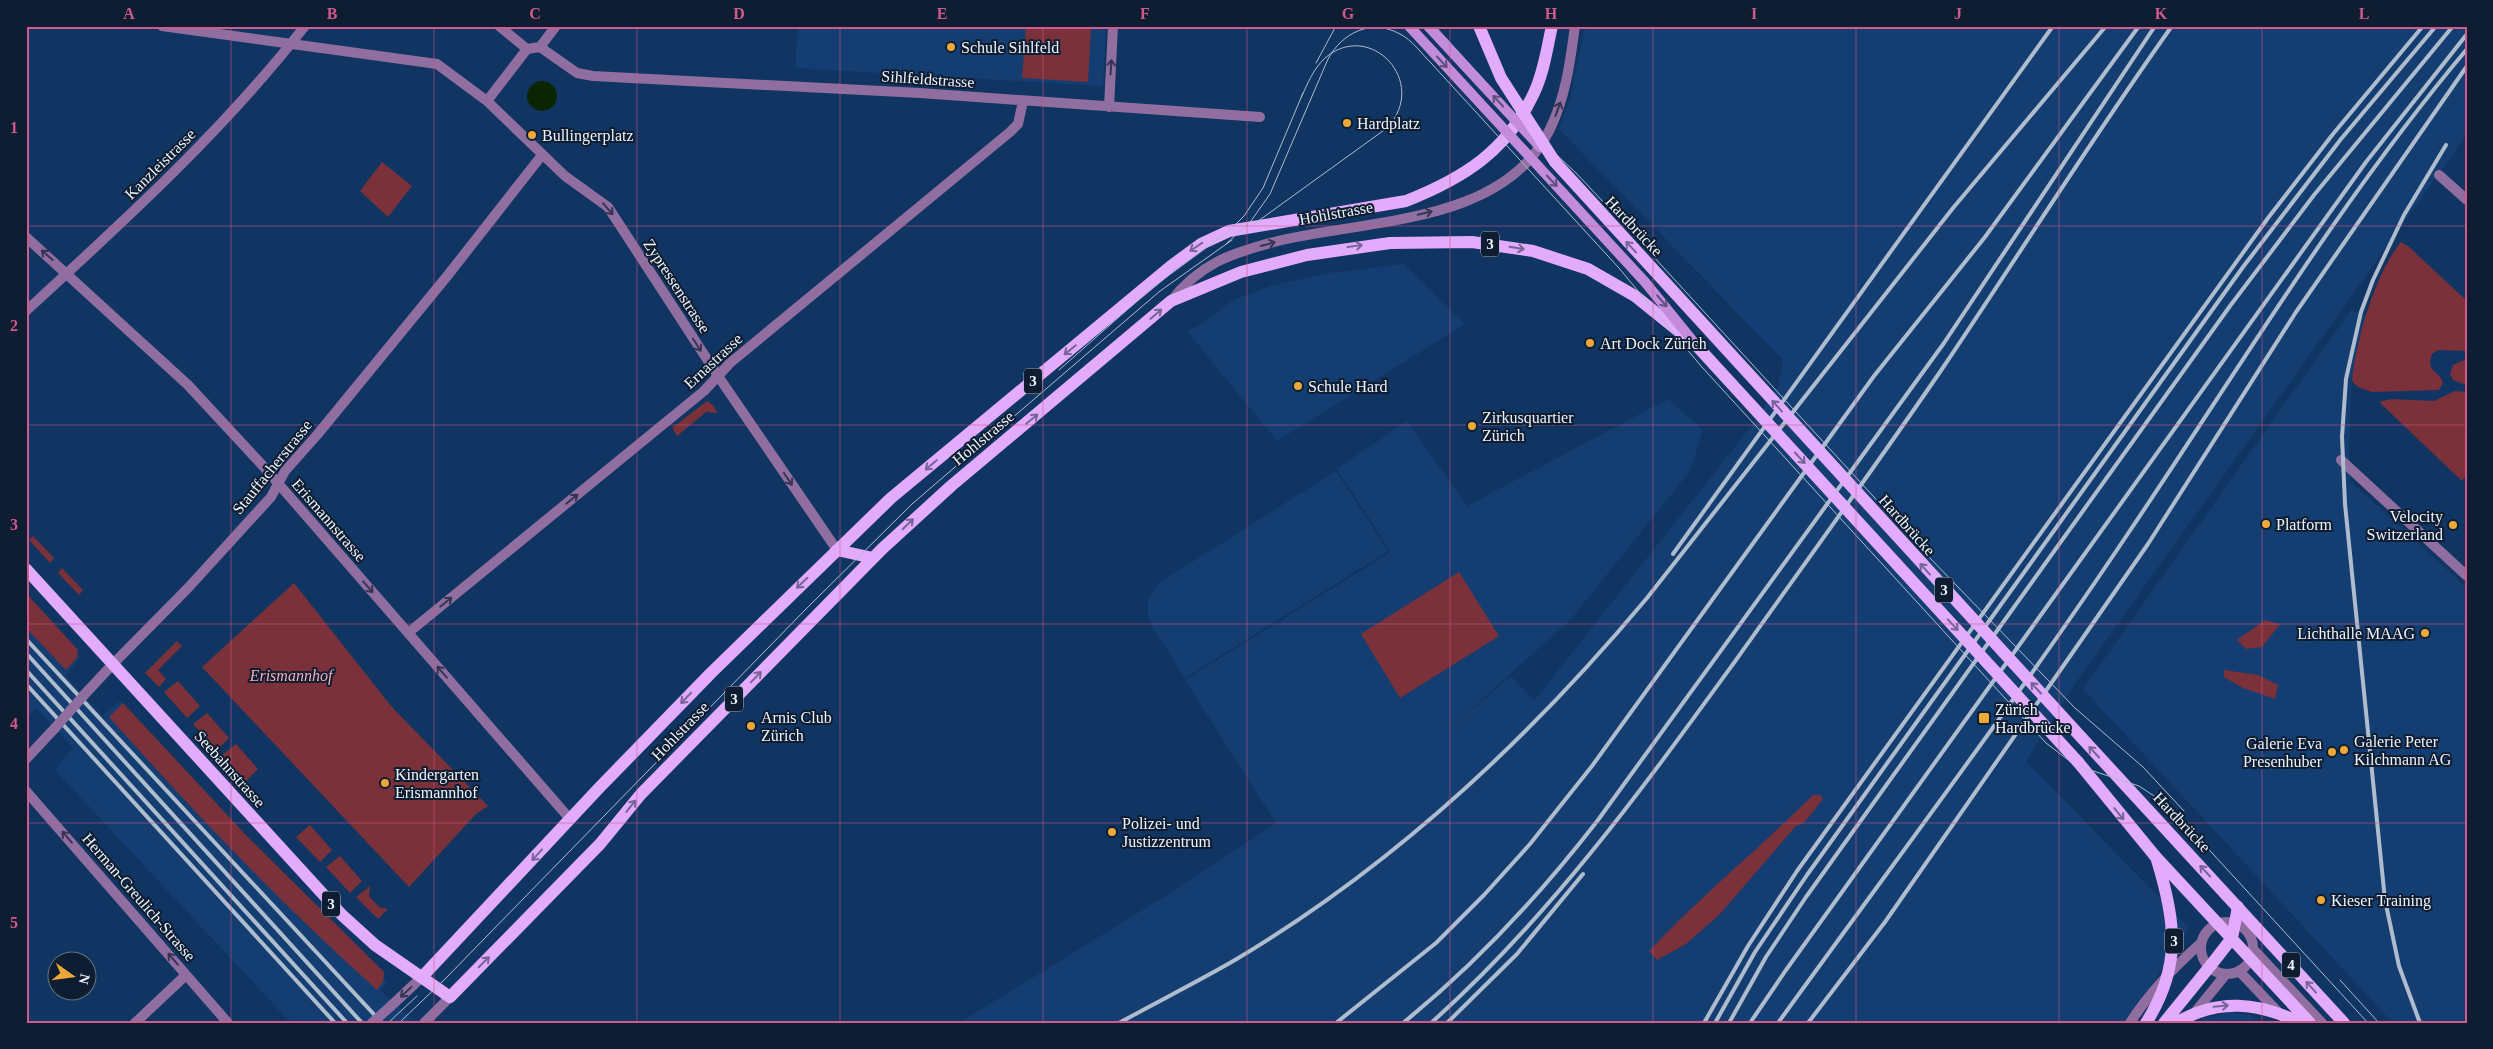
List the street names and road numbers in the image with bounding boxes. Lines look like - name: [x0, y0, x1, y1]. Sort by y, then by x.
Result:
- street label: Sihlfeldstrasse: [881, 67, 975, 91]
- street label: Kanzleistrasse: [121, 125, 199, 203]
- street label: Hardbrücke: [1602, 193, 1666, 259]
- street label: Hohlstrasse: [1298, 198, 1374, 228]
- road number: 3: [1481, 232, 1499, 256]
- street label: Zypressenstrasse: [640, 236, 714, 337]
- street label: Ernastrasse: [681, 330, 745, 392]
- road number: 3: [1024, 368, 1042, 394]
- street label: Hohlstrasse: [949, 407, 1017, 469]
- street label: Stauffacherstrasse: [229, 417, 315, 517]
- street label: Erismannstrasse: [288, 475, 370, 565]
- street label: Hardbrücke: [1875, 491, 1939, 559]
- road number: 3: [1935, 578, 1953, 602]
- road number: 3: [725, 686, 743, 712]
- street label: Hohlstrasse: [648, 698, 712, 764]
- street label: Seebahnstrasse: [191, 727, 269, 811]
- street label: Hardbrücke: [2150, 789, 2214, 855]
- street label: Herman-Greulich-Strasse: [79, 830, 199, 964]
- road number: 3: [322, 892, 340, 916]
- road number: 3: [2165, 928, 2183, 954]
- road number: 4: [2282, 952, 2300, 978]

